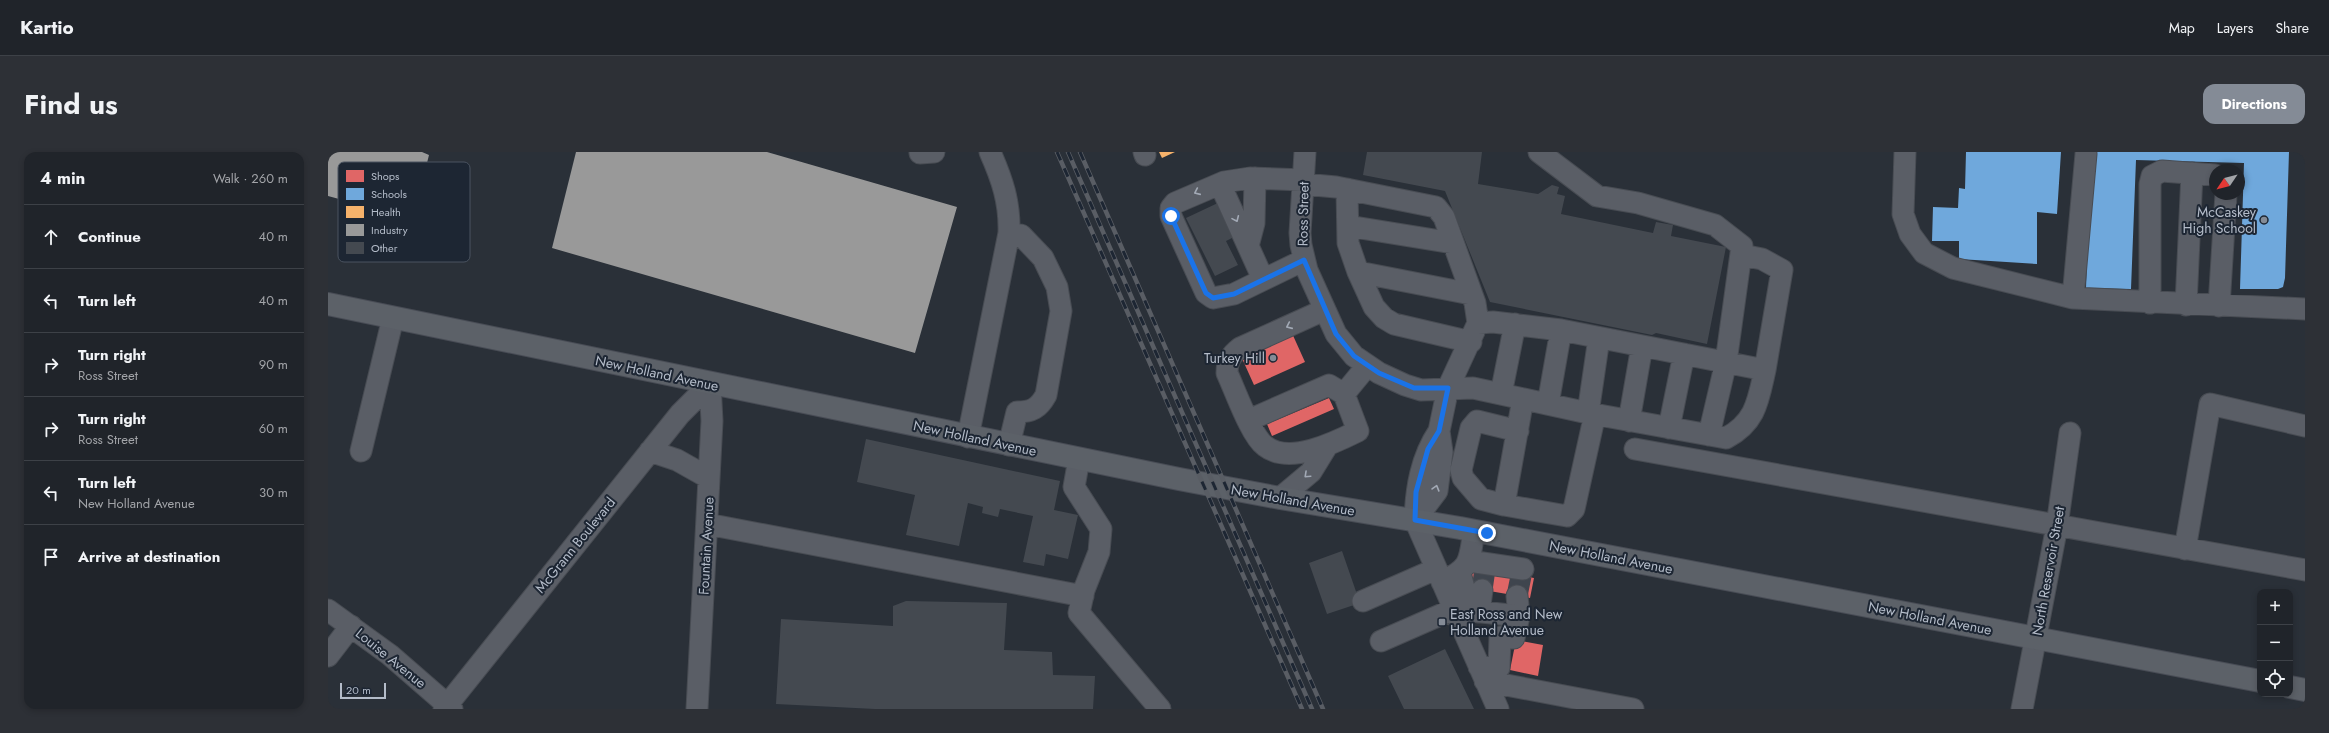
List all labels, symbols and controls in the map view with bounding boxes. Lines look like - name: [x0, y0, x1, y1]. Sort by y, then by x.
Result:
- text: Kartio: [20, 14, 74, 41]
- text: Map: [2169, 18, 2195, 38]
- text: Layers: [2217, 18, 2253, 38]
- text: Share: [2275, 18, 2309, 38]
- text: Find us: [24, 84, 118, 125]
- button: Directions: [2203, 84, 2305, 124]
- legend: [338, 162, 470, 262]
- north arrow: [2209, 164, 2245, 200]
- text: 4 min: [40, 166, 85, 190]
- text: Shops: [371, 168, 400, 184]
- text: Walk · 260 m: [213, 169, 288, 188]
- street label: Ross Street: [1292, 181, 1314, 246]
- text: Schools: [371, 186, 408, 202]
- one-way arrow: [1193, 188, 1200, 196]
- place label: McCaskey High School: [2183, 202, 2257, 238]
- text: Health: [371, 204, 401, 220]
- route start: [1162, 207, 1180, 225]
- one-way arrow: [1231, 215, 1239, 222]
- marker: McCaskey High School: [2259, 215, 2269, 225]
- text: Industry: [371, 222, 408, 238]
- icon: ahead: [40, 226, 62, 248]
- text: Continue: [78, 226, 141, 248]
- text: 40 m: [259, 227, 288, 246]
- text: Other: [371, 240, 398, 256]
- icon: left: [40, 290, 62, 312]
- text: Turn left: [78, 290, 136, 312]
- text: 40 m: [259, 291, 288, 310]
- one-way arrow: [1285, 321, 1293, 329]
- text: Turn right: [78, 344, 146, 366]
- place label: Turkey Hill: [1204, 348, 1265, 368]
- street label: New Holland Avenue: [594, 350, 720, 396]
- marker: Turkey Hill: [1268, 353, 1278, 363]
- icon: right: [40, 354, 62, 376]
- text: 90 m: [259, 355, 288, 374]
- text: Ross Street: [78, 366, 138, 385]
- text: Turn right: [78, 408, 146, 430]
- street label: New Holland Avenue: [912, 415, 1038, 461]
- icon: right: [40, 418, 62, 440]
- text: 60 m: [259, 419, 288, 438]
- text: Ross Street: [78, 430, 138, 449]
- one-way arrow: [1304, 470, 1312, 478]
- text: Turn left: [78, 472, 136, 494]
- street label: New Holland Avenue: [1229, 479, 1357, 521]
- icon: left: [40, 482, 62, 504]
- text: 30 m: [259, 483, 288, 502]
- one-way arrow: [1431, 484, 1440, 491]
- street label: McGrann Boulevard: [530, 493, 620, 597]
- text: New Holland Avenue: [78, 494, 195, 513]
- street label: Fountain Avenue: [693, 497, 719, 595]
- street label: North Reservoir Street: [2027, 504, 2069, 637]
- route end: [1478, 524, 1496, 542]
- street label: New Holland Avenue: [1547, 535, 1675, 579]
- icon: arrive: [40, 546, 62, 568]
- text: Arrive at destination: [78, 546, 220, 568]
- map controls: [2257, 589, 2293, 697]
- button: +: [2257, 589, 2293, 625]
- street label: New Holland Avenue: [1866, 596, 1994, 640]
- place label: East Ross and New Holland Avenue: [1450, 604, 1563, 640]
- marker: East Ross and New Holland Avenue: [1437, 617, 1447, 627]
- street label: Louise Avenue: [351, 623, 431, 693]
- button: −: [2257, 625, 2293, 661]
- button: locate: [2257, 661, 2293, 697]
- scale bar: [340, 681, 386, 700]
- text: 20 m: [346, 682, 371, 698]

